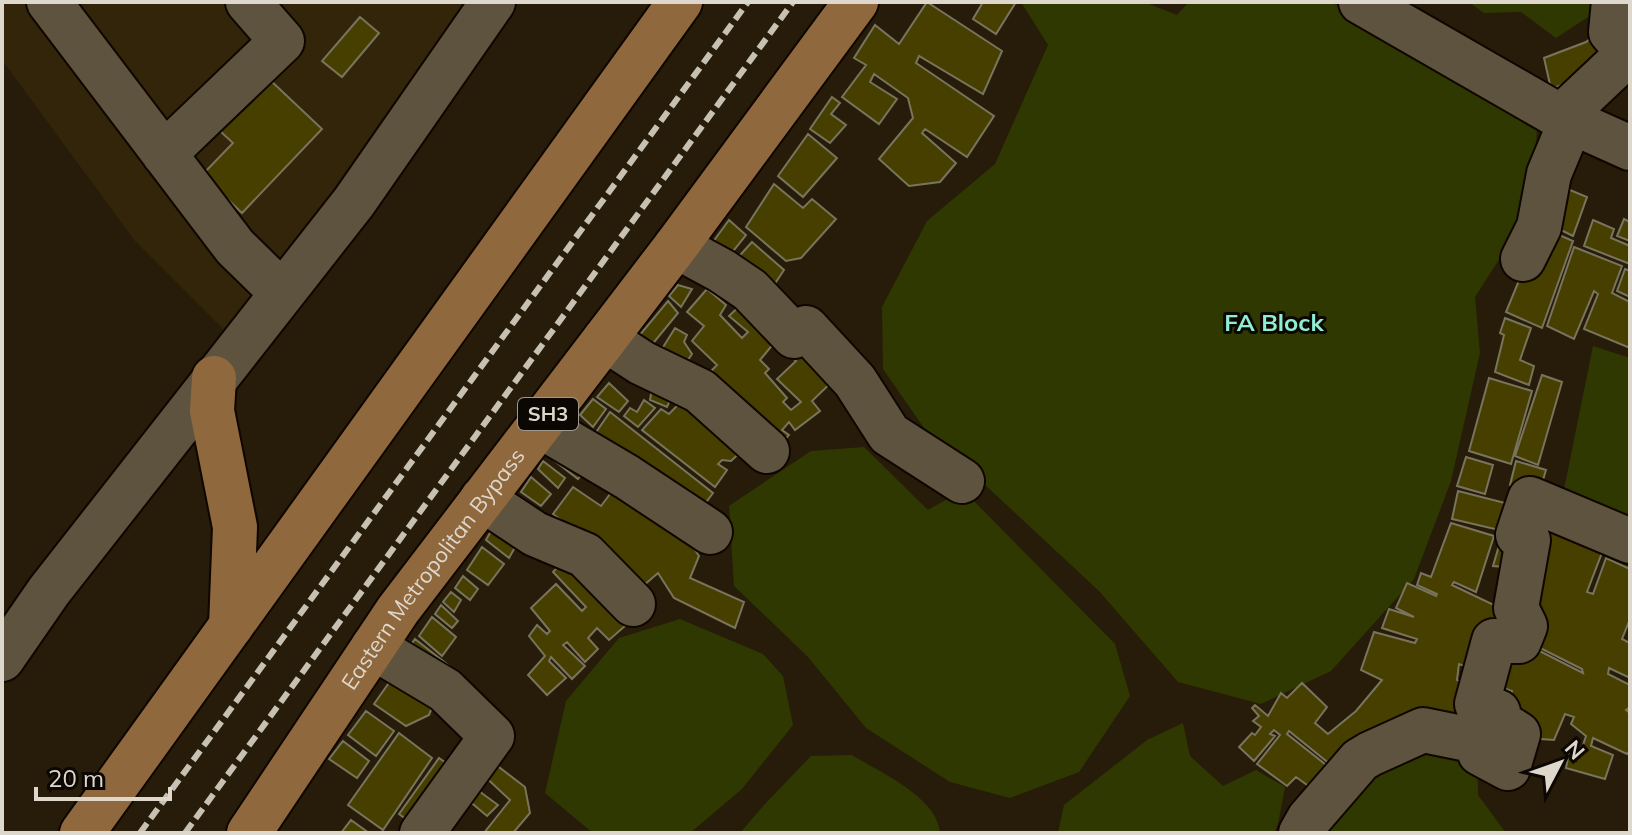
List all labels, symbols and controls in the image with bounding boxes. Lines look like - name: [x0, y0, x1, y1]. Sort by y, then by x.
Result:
- district label: FA Block: [1224, 307, 1324, 337]
- road number: SH3: [518, 398, 578, 430]
- street label: Eastern Metropolitan Bypass: [335, 442, 531, 695]
- north arrow: [1520, 723, 1600, 803]
- text: N: [1559, 734, 1591, 765]
- scale bar: [36, 751, 170, 801]
- text: 20 m: [48, 763, 104, 793]

